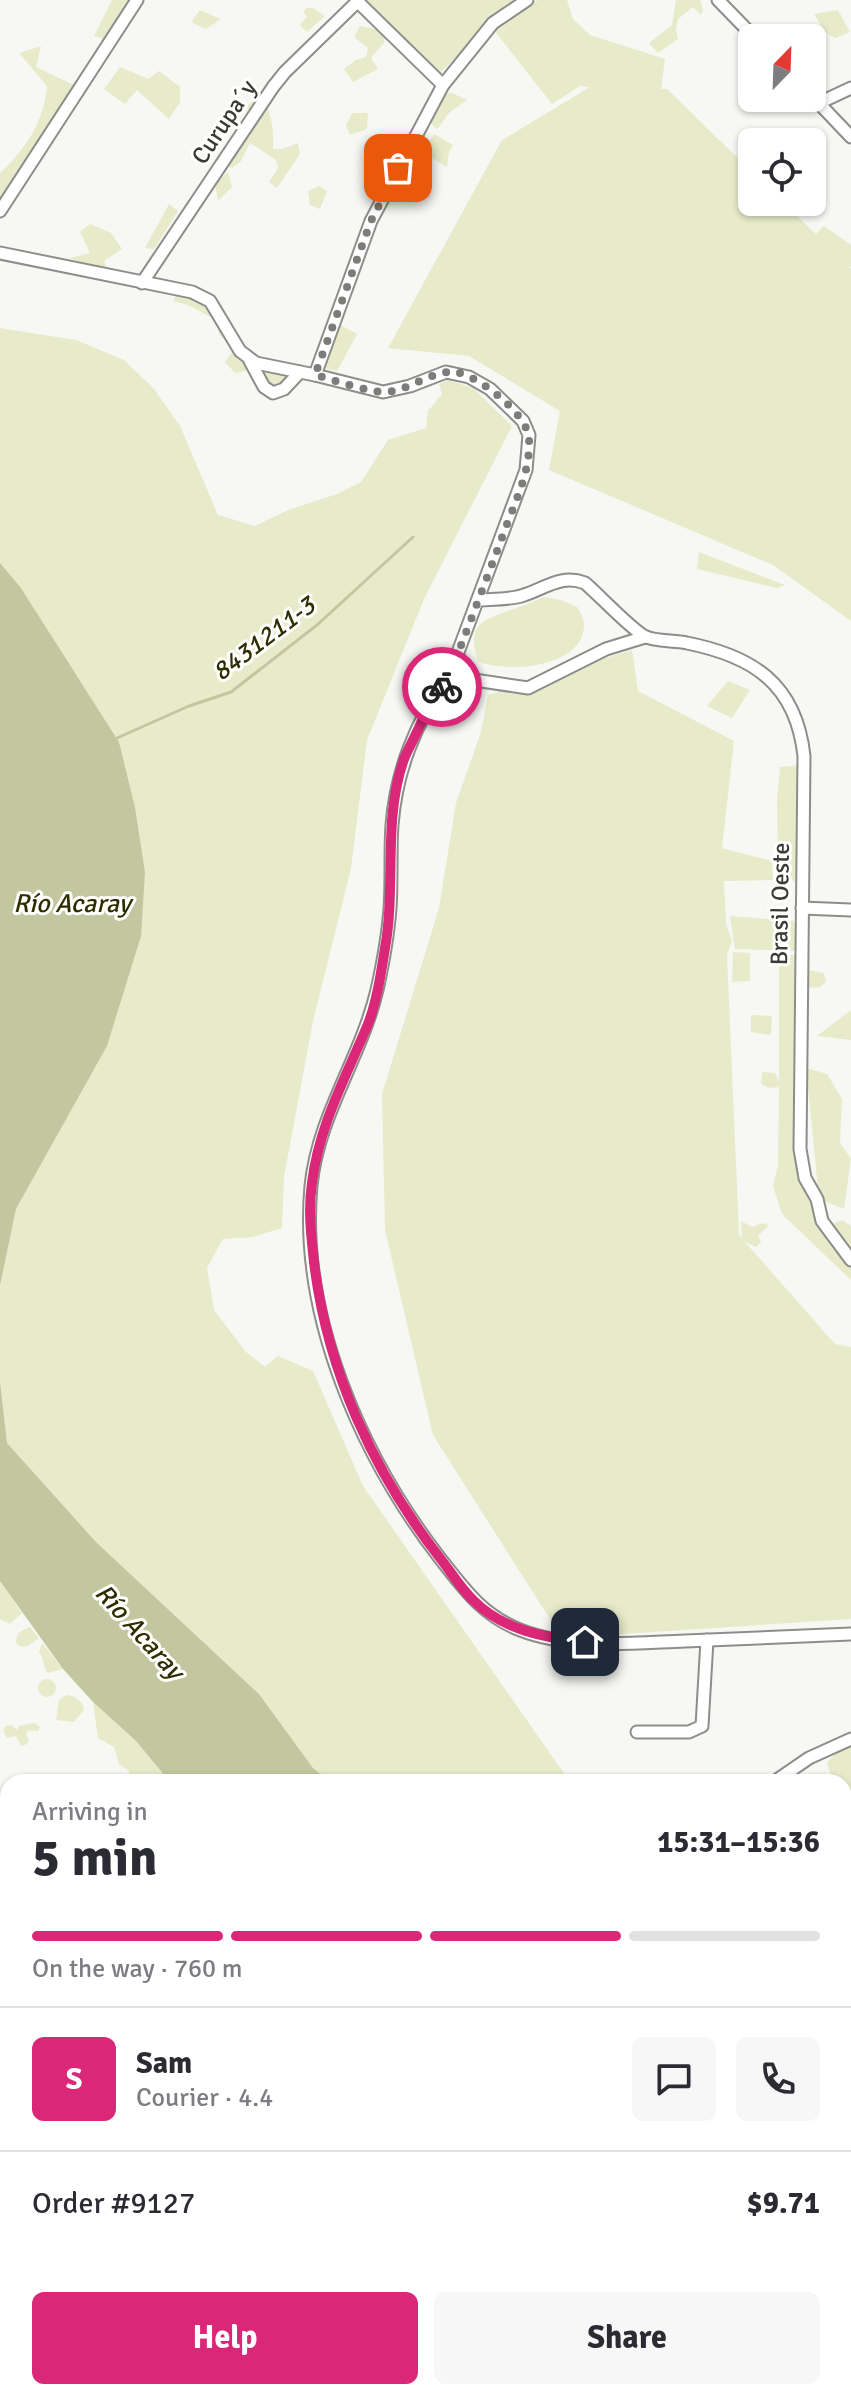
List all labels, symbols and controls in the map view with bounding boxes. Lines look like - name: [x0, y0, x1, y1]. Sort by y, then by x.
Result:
- north arrow: [738, 24, 826, 112]
- map controls: [738, 24, 826, 216]
- street label: Curupa´y: [185, 74, 263, 170]
- button: locate: [738, 128, 826, 216]
- pin: [364, 134, 432, 202]
- icon: bag: [376, 146, 420, 190]
- water label: 8431211-3: [206, 589, 323, 688]
- courier: [402, 647, 482, 727]
- icon: bike: [420, 665, 464, 709]
- street label: Brasil Oeste: [764, 842, 796, 966]
- water label: Río Acaray: [13, 888, 134, 920]
- water label: Río Acaray: [88, 1578, 192, 1688]
- pin: [551, 1608, 619, 1676]
- icon: home: [563, 1620, 607, 1664]
- text: Arriving in: [32, 1796, 148, 1828]
- text: 15:31–15:36: [657, 1824, 820, 1861]
- text: 5 min: [32, 1826, 158, 1890]
- text: On the way · 760 m: [32, 1953, 242, 1985]
- button: chat: [632, 2037, 716, 2121]
- button: phone: [736, 2037, 820, 2121]
- text: Sam: [136, 2045, 192, 2082]
- text: S: [66, 2061, 82, 2098]
- text: Courier · 4.4: [136, 2082, 273, 2114]
- text: Order #9127: [32, 2185, 195, 2222]
- text: $9.71: [747, 2185, 820, 2222]
- button: Help: [32, 2292, 418, 2384]
- button: Share: [434, 2292, 820, 2384]

